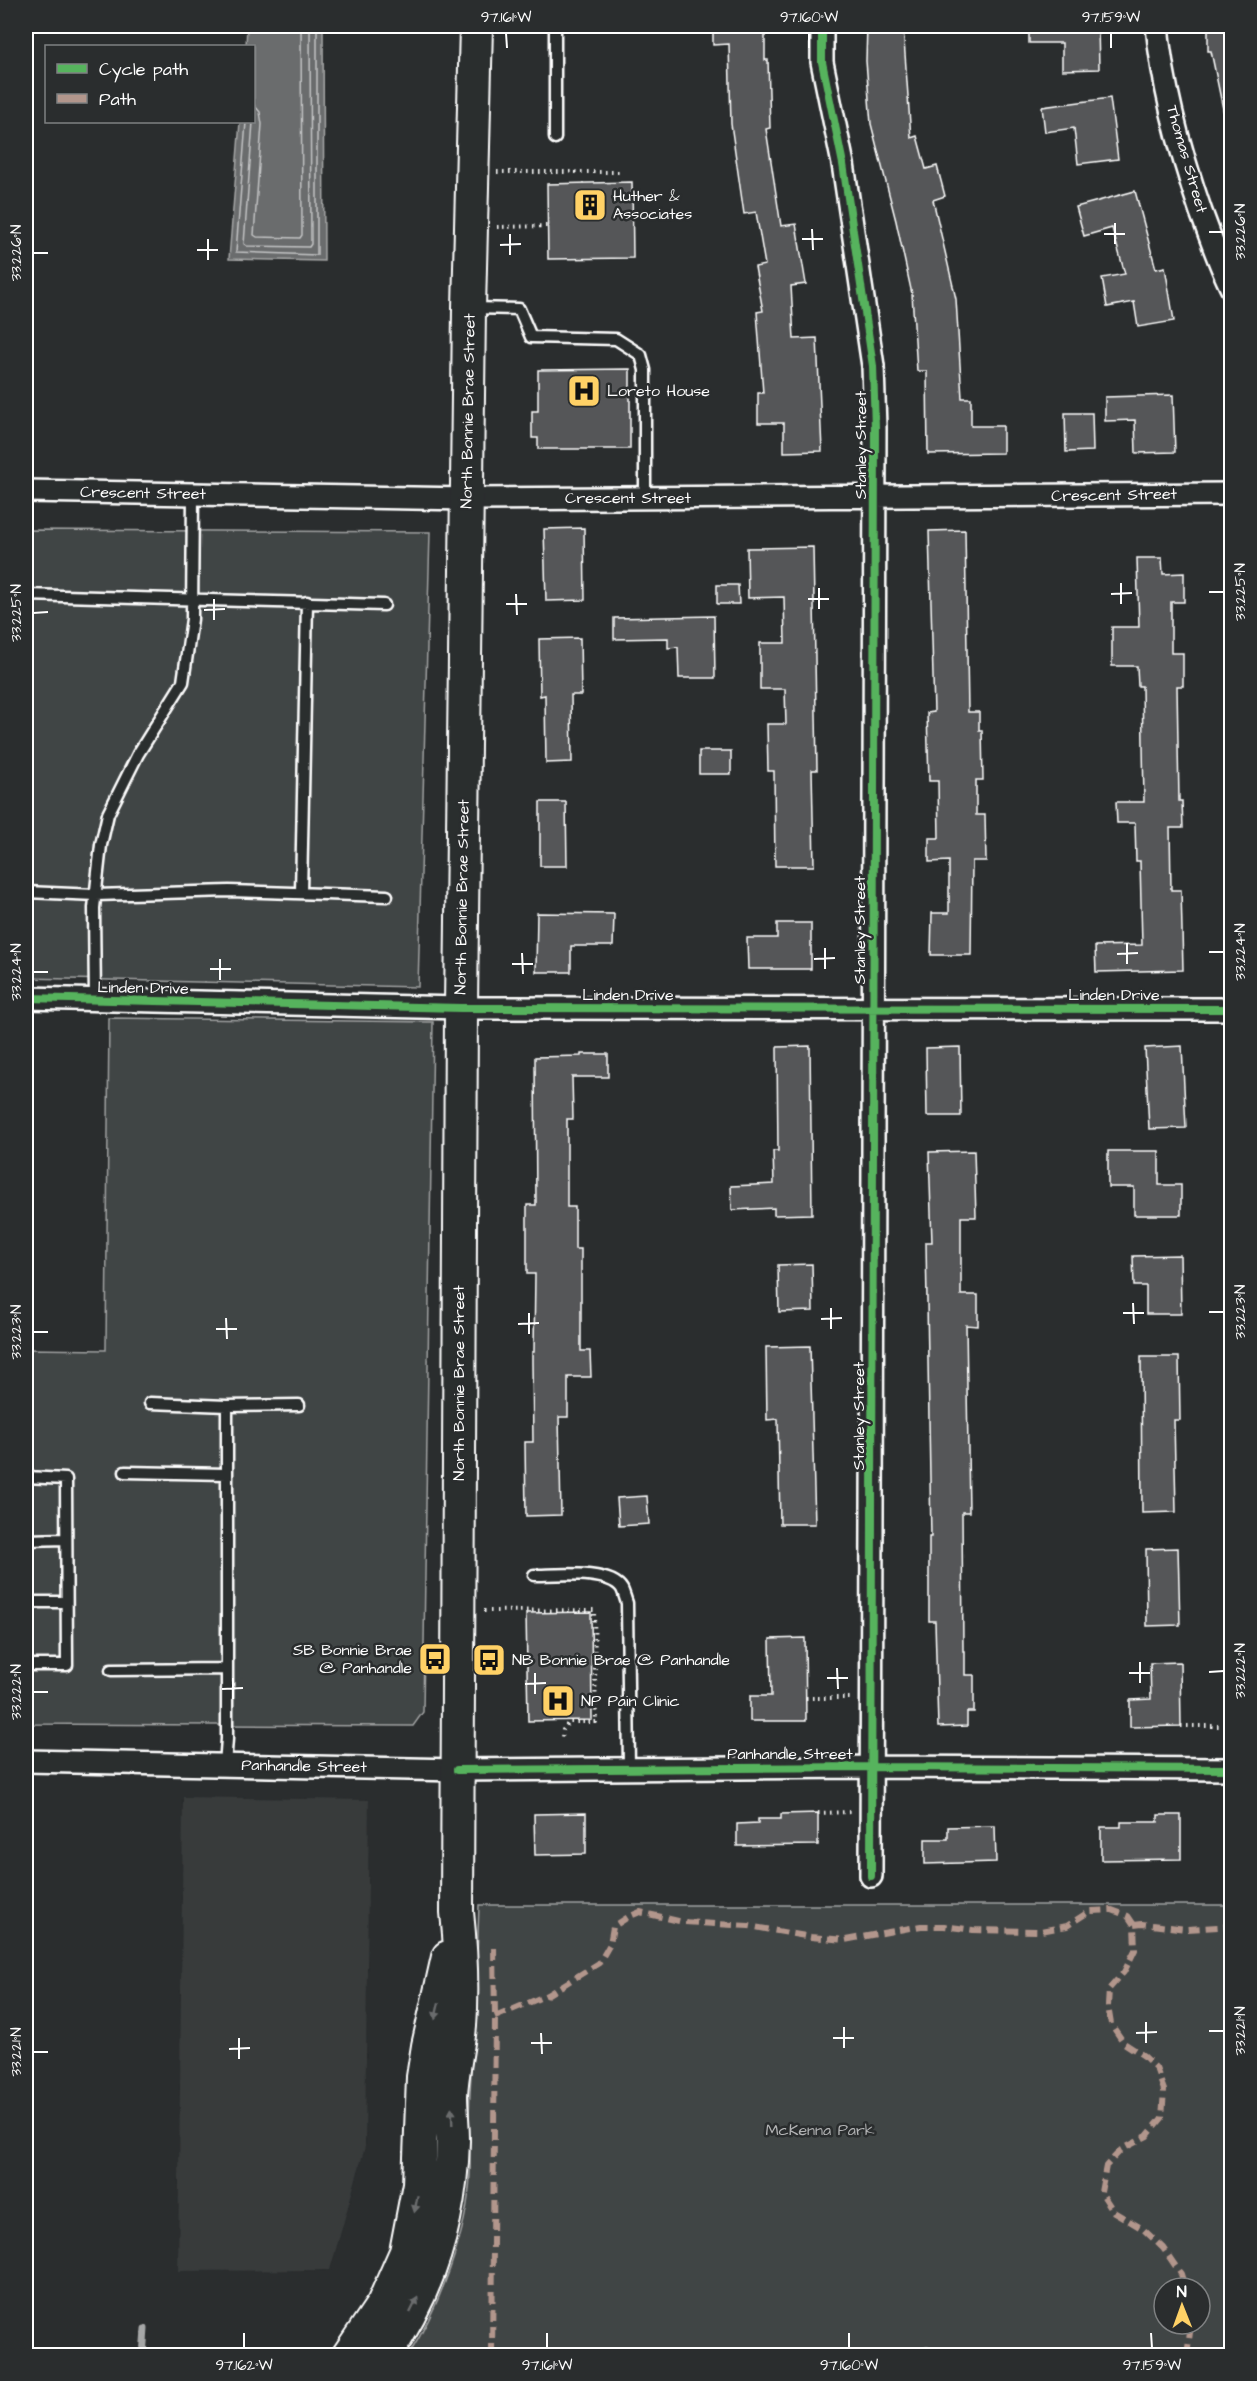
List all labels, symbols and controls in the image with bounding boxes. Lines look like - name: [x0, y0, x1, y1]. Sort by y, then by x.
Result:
- text: 97.161°W: [481, 7, 531, 28]
- text: 97.160°W: [780, 7, 838, 28]
- text: 97.159°W: [1082, 7, 1140, 28]
- legend: [45, 45, 255, 123]
- text: Cycle path: [99, 57, 188, 83]
- text: Path: [99, 87, 136, 112]
- street label: Thomas Street: [1161, 102, 1213, 216]
- place label: Huther & Associates: [613, 185, 692, 225]
- building icon: Huther & Associates: [572, 187, 608, 223]
- text: 33.226°N: [1230, 204, 1251, 260]
- text: 33.226°N: [6, 225, 27, 281]
- street label: North Bonnie Brae Street: [455, 313, 481, 509]
- hospital icon: Loreto House: [566, 373, 602, 409]
- place label: Loreto House: [607, 380, 710, 402]
- street label: Stanley Street: [850, 390, 873, 499]
- street label: Crescent Street: [80, 481, 207, 505]
- street label: Crescent Street: [1051, 483, 1178, 507]
- street label: Crescent Street: [565, 487, 691, 509]
- text: 33.225°N: [1230, 563, 1251, 621]
- text: 33.225°N: [6, 584, 27, 642]
- street label: North Bonnie Brae Street: [449, 799, 475, 995]
- street label: Stanley Street: [849, 875, 872, 984]
- text: 33.224°N: [1230, 923, 1251, 981]
- text: 33.224°N: [6, 943, 27, 1001]
- street label: Linden Drive: [97, 976, 189, 1000]
- street label: Linden Drive: [582, 984, 674, 1006]
- street label: Linden Drive: [1068, 984, 1160, 1006]
- street label: North Bonnie Brae Street: [448, 1285, 470, 1481]
- text: 33.223°N: [1230, 1285, 1251, 1339]
- text: 33.223°N: [6, 1305, 27, 1359]
- street label: Stanley Street: [848, 1361, 871, 1470]
- place label: SB Bonnie Brae @ Panhandle: [293, 1639, 412, 1679]
- bus stop icon: SB Bonnie Brae @ Panhandle: [417, 1641, 453, 1677]
- bus stop icon: NB Bonnie Brae @ Panhandle: [471, 1642, 507, 1678]
- text: 33.222°N: [1230, 1643, 1251, 1699]
- place label: NB Bonnie Brae @ Panhandle: [512, 1649, 730, 1671]
- text: 33.222°N: [6, 1664, 27, 1720]
- hospital icon: NP Pain Clinic: [540, 1683, 576, 1719]
- place label: NP Pain Clinic: [581, 1690, 680, 1712]
- street label: Panhandle Street: [727, 1743, 853, 1765]
- street label: Panhandle Street: [241, 1754, 367, 1778]
- one-way arrow: [432, 2001, 441, 2020]
- text: 33.221°N: [1230, 2006, 1251, 2056]
- text: 33.221°N: [6, 2027, 27, 2077]
- one-way arrow: [447, 2107, 456, 2126]
- park label: McKenna Park: [765, 2119, 875, 2141]
- one-way arrow: [411, 2194, 420, 2213]
- north arrow: [1152, 2276, 1212, 2336]
- text: N: [1177, 2281, 1187, 2303]
- one-way arrow: [410, 2297, 419, 2314]
- text: 97.162°W: [215, 2355, 273, 2376]
- text: 97.161°W: [522, 2355, 572, 2376]
- text: 97.160°W: [820, 2355, 878, 2376]
- text: 97.159°W: [1123, 2355, 1181, 2376]

